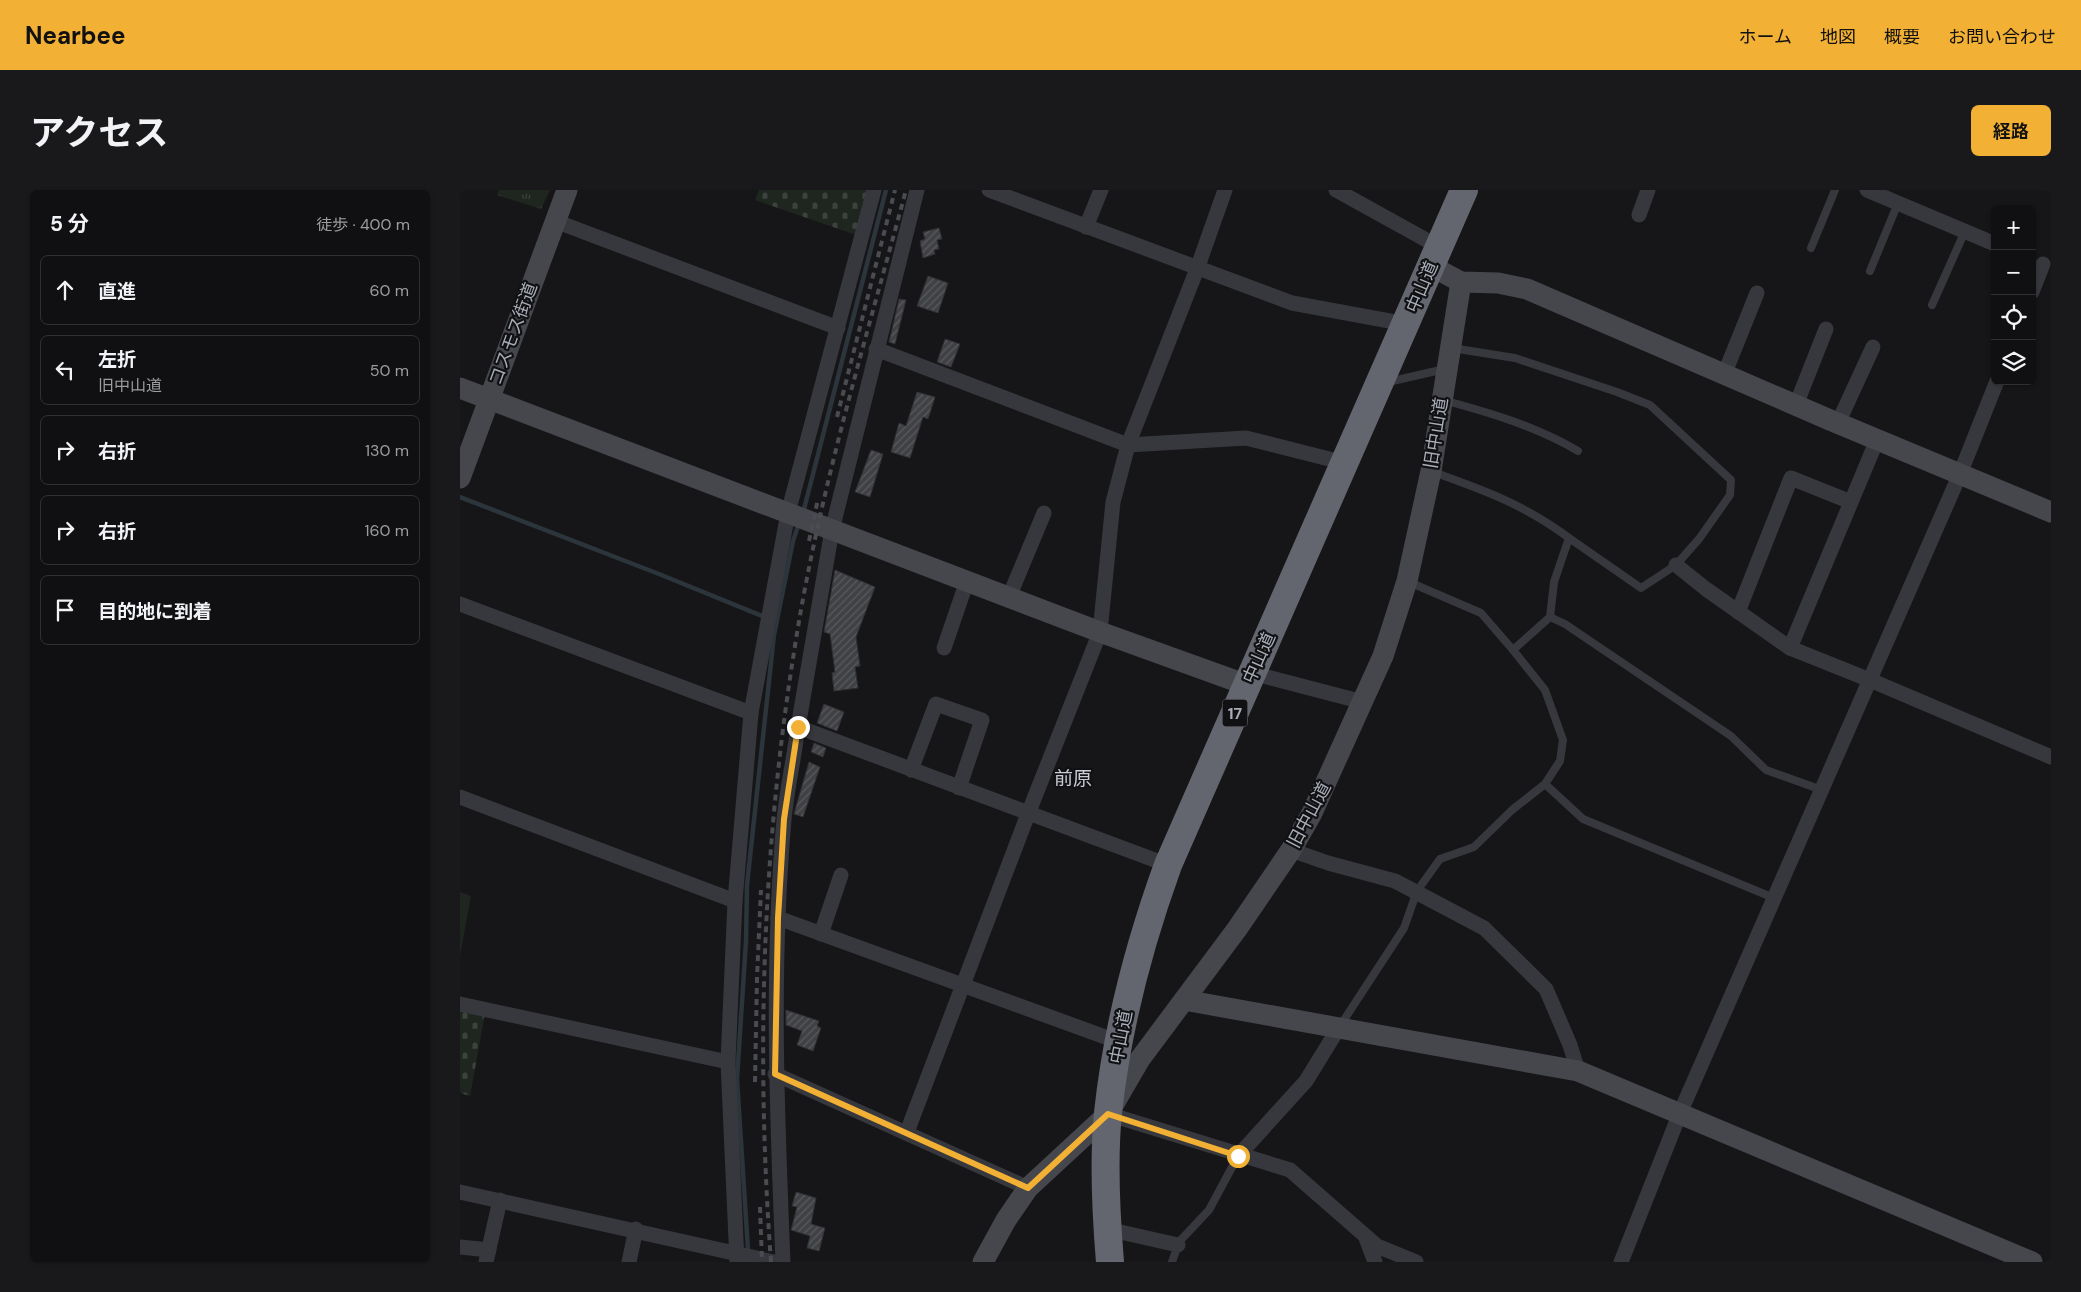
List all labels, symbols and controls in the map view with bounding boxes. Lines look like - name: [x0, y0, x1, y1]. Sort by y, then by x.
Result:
- text: Nearbee: [25, 20, 125, 51]
- text: ホーム: [1739, 25, 1792, 49]
- text: 地図: [1820, 25, 1856, 49]
- text: 概要: [1884, 25, 1920, 49]
- text: お問い合わせ: [1948, 25, 2056, 49]
- button: 経路: [1971, 105, 2051, 156]
- text: アクセス: [30, 110, 168, 156]
- map controls: [1991, 205, 2036, 385]
- button: +: [1991, 205, 2036, 250]
- text: 5 分: [50, 210, 89, 238]
- text: 徒歩 · 400 m: [316, 214, 410, 235]
- button: −: [1991, 250, 2036, 295]
- street label: 中山道: [1400, 257, 1444, 317]
- icon: ahead: [51, 276, 79, 304]
- text: 直進: [98, 279, 136, 304]
- street label: コスモス街道: [483, 279, 543, 389]
- text: 60 m: [369, 280, 409, 301]
- button: locate: [1991, 295, 2036, 340]
- button: layers: [1991, 340, 2036, 385]
- text: 左折: [98, 347, 136, 372]
- icon: left: [51, 356, 79, 384]
- text: 50 m: [370, 360, 409, 381]
- text: 旧中山道: [98, 375, 162, 396]
- street label: 旧中山道: [1419, 396, 1453, 470]
- icon: right: [51, 436, 79, 464]
- text: 右折: [98, 439, 136, 464]
- text: 130 m: [365, 440, 409, 461]
- icon: right: [51, 516, 79, 544]
- text: 右折: [98, 519, 136, 544]
- text: 160 m: [365, 520, 409, 541]
- icon: arrive: [51, 596, 79, 624]
- text: 目的地に到着: [98, 599, 212, 624]
- street label: 中山道: [1237, 628, 1281, 688]
- road number: 17: [1222, 699, 1248, 726]
- route end: [787, 716, 810, 739]
- district label: 前原: [1054, 766, 1092, 791]
- street label: 旧中山道: [1282, 778, 1336, 852]
- street label: 中山道: [1104, 1008, 1138, 1066]
- route start: [1227, 1145, 1250, 1168]

